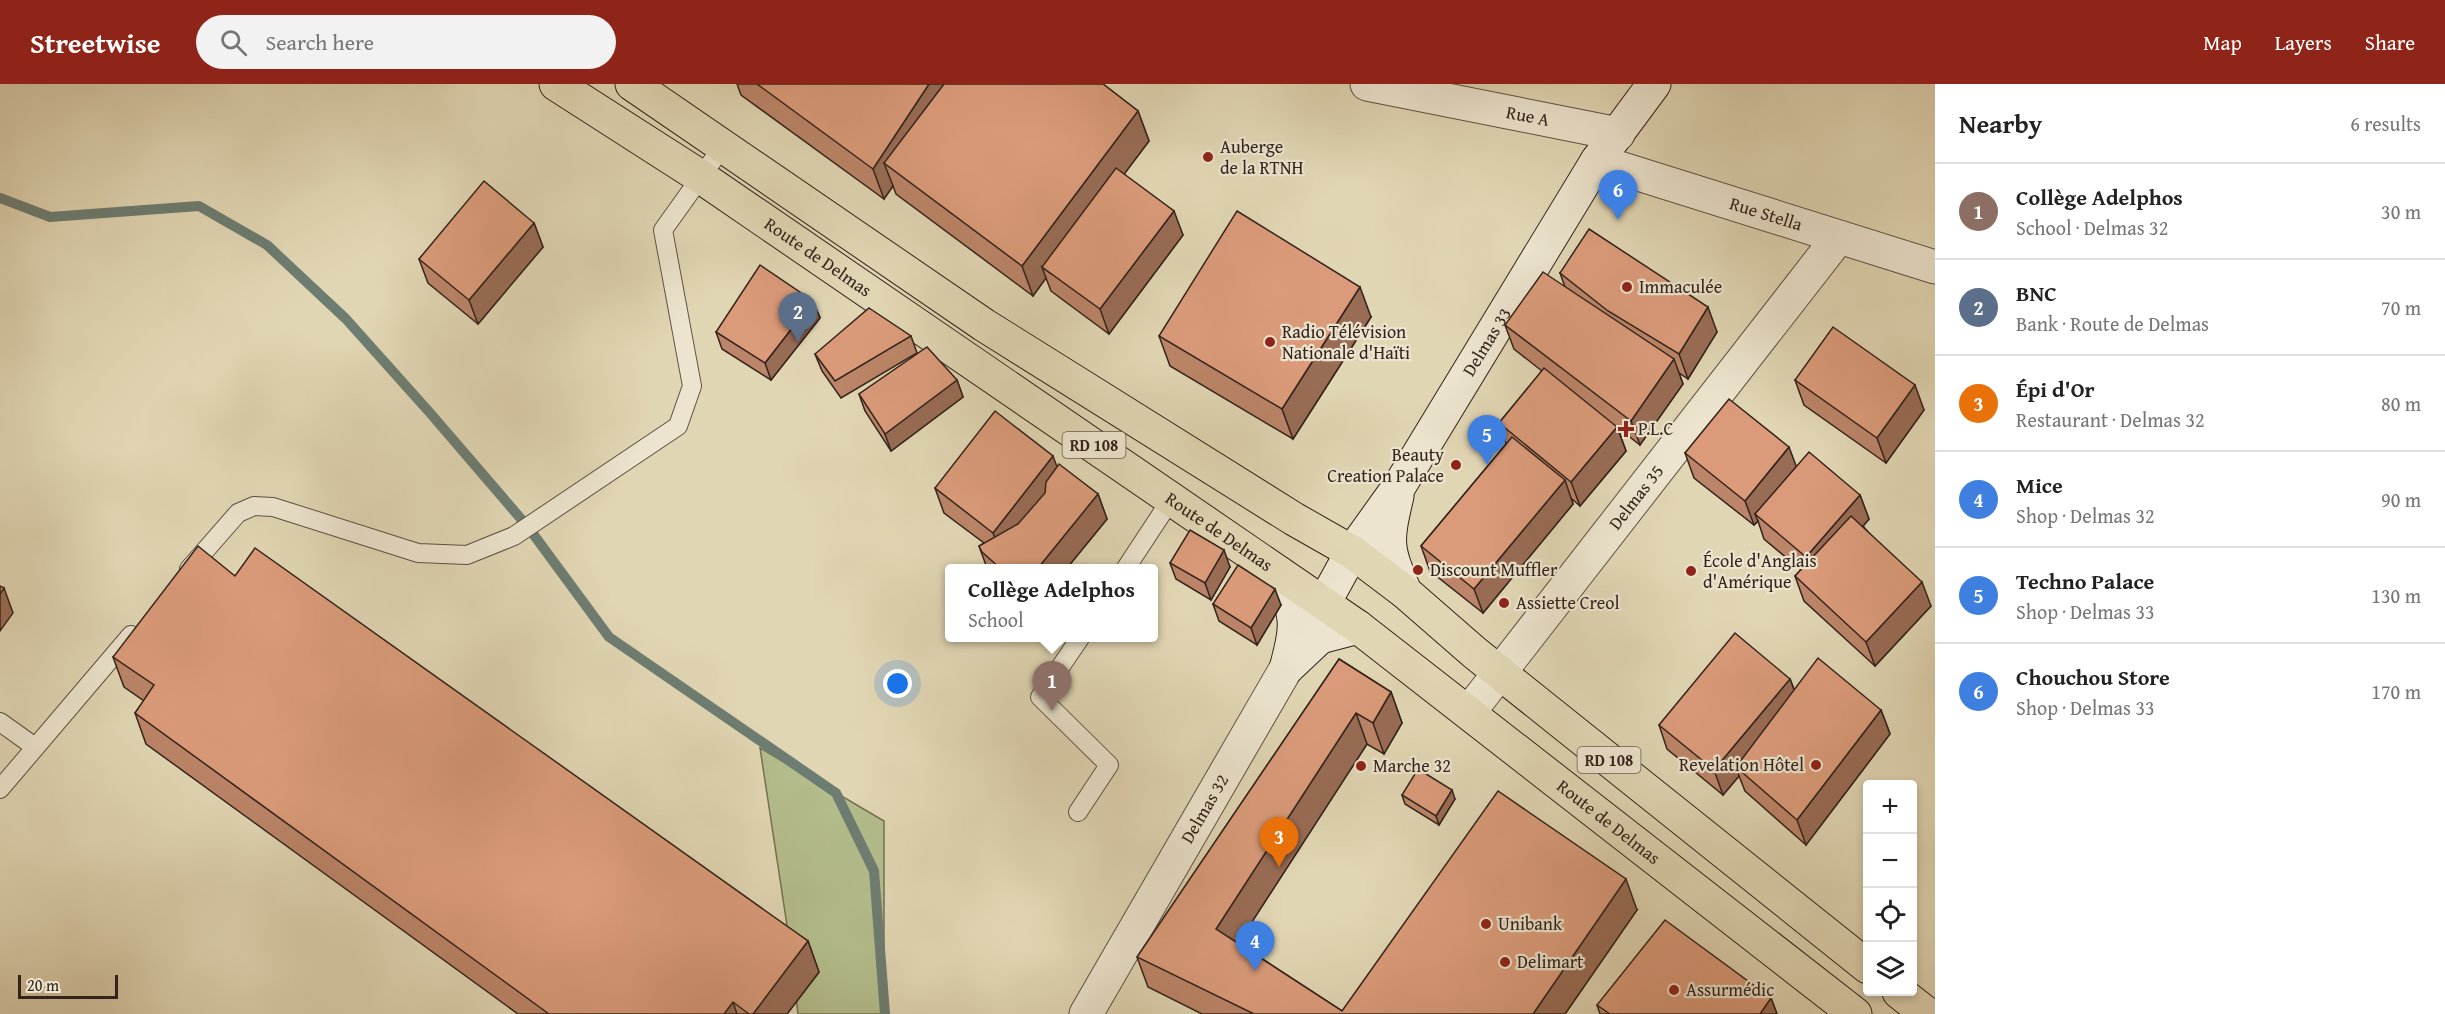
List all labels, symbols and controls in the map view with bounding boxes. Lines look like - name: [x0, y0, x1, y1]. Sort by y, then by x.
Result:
- search box: [196, 15, 616, 69]
- text: Streetwise: [30, 22, 160, 63]
- icon: search: [217, 26, 250, 59]
- text: Search here: [265, 26, 374, 58]
- text: Map: [2203, 27, 2242, 58]
- text: Layers: [2275, 27, 2332, 58]
- text: Share: [2365, 27, 2415, 58]
- street label: Rue A: [1504, 98, 1552, 133]
- text: Nearby: [1959, 104, 2042, 143]
- text: 6 results: [2350, 109, 2421, 138]
- place label: Auberge de la RTNH: [1220, 133, 1303, 181]
- marker: Auberge de la RTNH: [1201, 150, 1215, 164]
- pin: 6: [1598, 170, 1638, 220]
- text: Collège Adelphos: [2016, 181, 2183, 213]
- street label: Rue Stella: [1726, 189, 1806, 238]
- text: 1: [1973, 197, 1984, 226]
- text: 30 m: [2381, 197, 2421, 226]
- street label: Route de Delmas: [759, 210, 877, 303]
- text: School · Delmas 32: [2016, 213, 2168, 242]
- place label: Immaculée: [1639, 273, 1722, 300]
- text: BNC: [2016, 277, 2057, 309]
- marker: Immaculée: [1620, 280, 1634, 294]
- pin: 2: [778, 292, 818, 342]
- text: 2: [1973, 293, 1984, 322]
- text: 70 m: [2381, 293, 2421, 322]
- street label: Delmas 33: [1455, 302, 1518, 381]
- text: Bank · Route de Delmas: [2016, 309, 2209, 338]
- place label: Radio Télévision Nationale d'Haïti: [1282, 318, 1410, 366]
- marker: Radio Télévision Nationale d'Haïti: [1263, 335, 1277, 349]
- text: Épi d'Or: [2016, 373, 2095, 405]
- text: 3: [1973, 389, 1984, 418]
- text: 80 m: [2381, 389, 2421, 418]
- text: Restaurant · Delmas 32: [2016, 405, 2205, 434]
- place label: P.L.C: [1638, 415, 1673, 442]
- pin: 5: [1468, 416, 1506, 465]
- marker: P.L.C: [1619, 422, 1633, 436]
- road number: RD 108: [1062, 432, 1126, 458]
- place label: Beauty Creation Palace: [1327, 441, 1444, 489]
- marker: Beauty Creation Palace: [1449, 458, 1463, 472]
- street label: Delmas 35: [1602, 459, 1670, 535]
- text: Mice: [2016, 469, 2063, 501]
- street label: Route de Delmas: [1160, 485, 1278, 578]
- text: 4: [1973, 485, 1984, 514]
- text: 90 m: [2381, 485, 2421, 514]
- text: Shop · Delmas 32: [2016, 501, 2155, 530]
- place label: École d'Anglais d'Amérique: [1703, 547, 1817, 595]
- place label: Discount Muffler: [1430, 556, 1558, 583]
- marker: Discount Muffler: [1411, 563, 1425, 577]
- popup: [945, 564, 1158, 642]
- marker: École d'Anglais d'Amérique: [1684, 564, 1698, 578]
- text: Techno Palace: [2016, 565, 2154, 597]
- text: Collège Adelphos: [968, 573, 1135, 605]
- text: 5: [1973, 581, 1984, 610]
- text: 130 m: [2371, 581, 2421, 610]
- place label: Assiette Creol: [1516, 589, 1619, 616]
- marker: Assiette Creol: [1497, 596, 1511, 610]
- text: Shop · Delmas 33: [2016, 597, 2155, 626]
- text: School: [968, 605, 1024, 634]
- text: Chouchou Store: [2016, 661, 2170, 693]
- pin: 1: [1032, 662, 1072, 711]
- your location: [883, 669, 912, 698]
- text: 6: [1973, 677, 1984, 706]
- text: 170 m: [2371, 677, 2421, 706]
- text: Shop · Delmas 33: [2016, 693, 2155, 722]
- road number: RD 108: [1578, 747, 1640, 773]
- place label: Revelation Hôtel: [1679, 751, 1804, 778]
- place label: Marche 32: [1373, 752, 1451, 779]
- marker: Revelation Hôtel: [1809, 758, 1823, 772]
- marker: Marche 32: [1354, 759, 1368, 773]
- street label: Delmas 32: [1174, 769, 1235, 848]
- street label: Route de Delmas: [1551, 773, 1666, 871]
- map controls: [1863, 780, 1917, 996]
- button: +: [1863, 780, 1917, 834]
- pin: 3: [1260, 818, 1298, 867]
- button: −: [1863, 834, 1917, 888]
- button: locate: [1863, 888, 1917, 942]
- place label: Unibank: [1498, 910, 1563, 937]
- marker: Unibank: [1479, 917, 1493, 931]
- pin: 4: [1236, 922, 1274, 971]
- button: layers: [1863, 942, 1917, 996]
- place label: Delimart: [1517, 948, 1584, 975]
- marker: Delimart: [1498, 955, 1512, 969]
- scale bar: [18, 972, 118, 1000]
- text: 20 m: [27, 973, 59, 997]
- place label: Assurmédic: [1686, 976, 1774, 1003]
- marker: Assurmédic: [1667, 983, 1681, 997]

